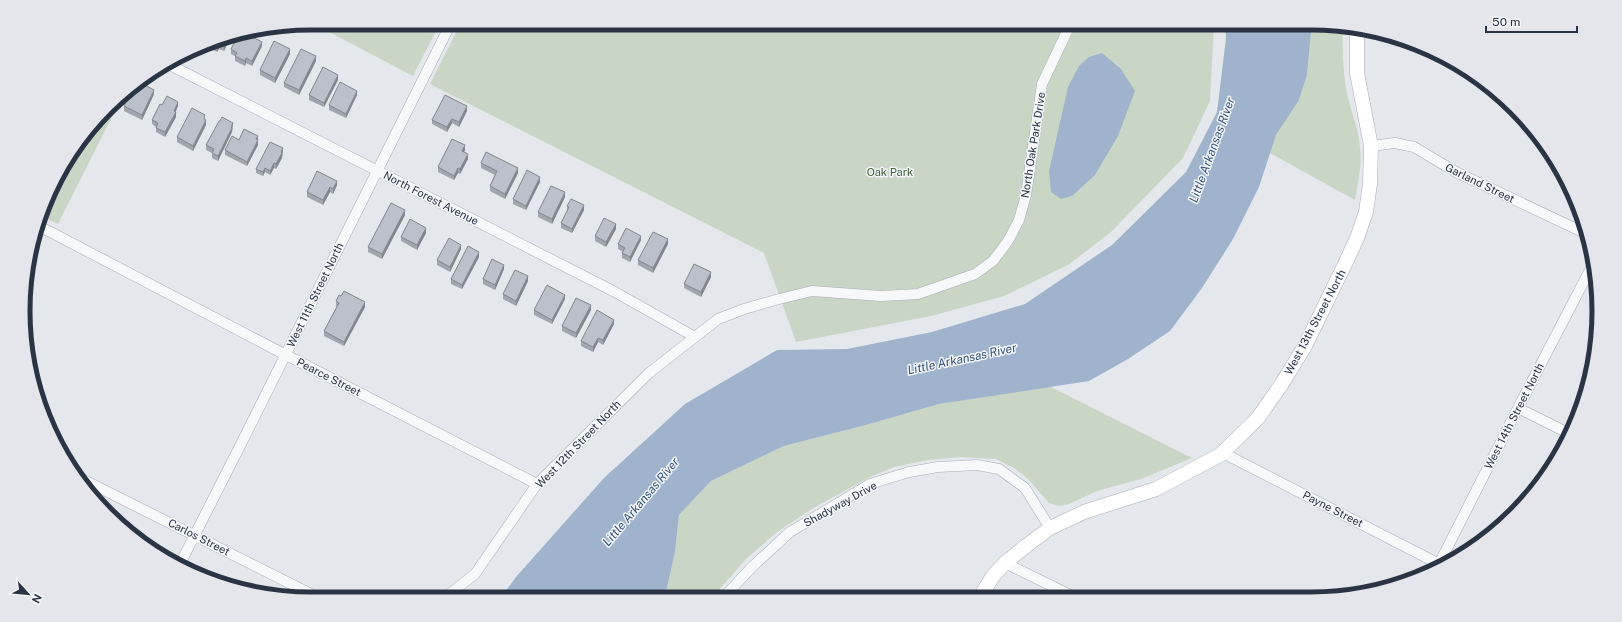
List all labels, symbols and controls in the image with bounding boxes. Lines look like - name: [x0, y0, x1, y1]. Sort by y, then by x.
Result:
- scale bar: [1486, 8, 1577, 34]
- text: 50 m: [1492, 15, 1520, 29]
- street label: North Oak Park Drive: [1019, 91, 1047, 199]
- water label: Little Arkansas River: [1186, 95, 1238, 205]
- street label: Garland Street: [1443, 161, 1517, 205]
- park label: Oak Park: [867, 166, 913, 178]
- street label: North Forest Avenue: [381, 169, 481, 227]
- street label: West 11th Street North: [284, 241, 346, 349]
- street label: West 13th Street North: [1282, 267, 1348, 377]
- water label: Little Arkansas River: [906, 341, 1018, 377]
- street label: Pearce Street: [295, 356, 363, 398]
- street label: West 14th Street North: [1482, 361, 1546, 471]
- street label: West 12th Street North: [533, 398, 623, 490]
- water label: Little Arkansas River: [600, 455, 682, 549]
- street label: Shadyway Drive: [801, 479, 879, 529]
- street label: Payne Street: [1301, 489, 1365, 529]
- street label: Carlos Street: [166, 516, 232, 558]
- north arrow: [8, 574, 48, 614]
- text: N: [30, 592, 44, 605]

